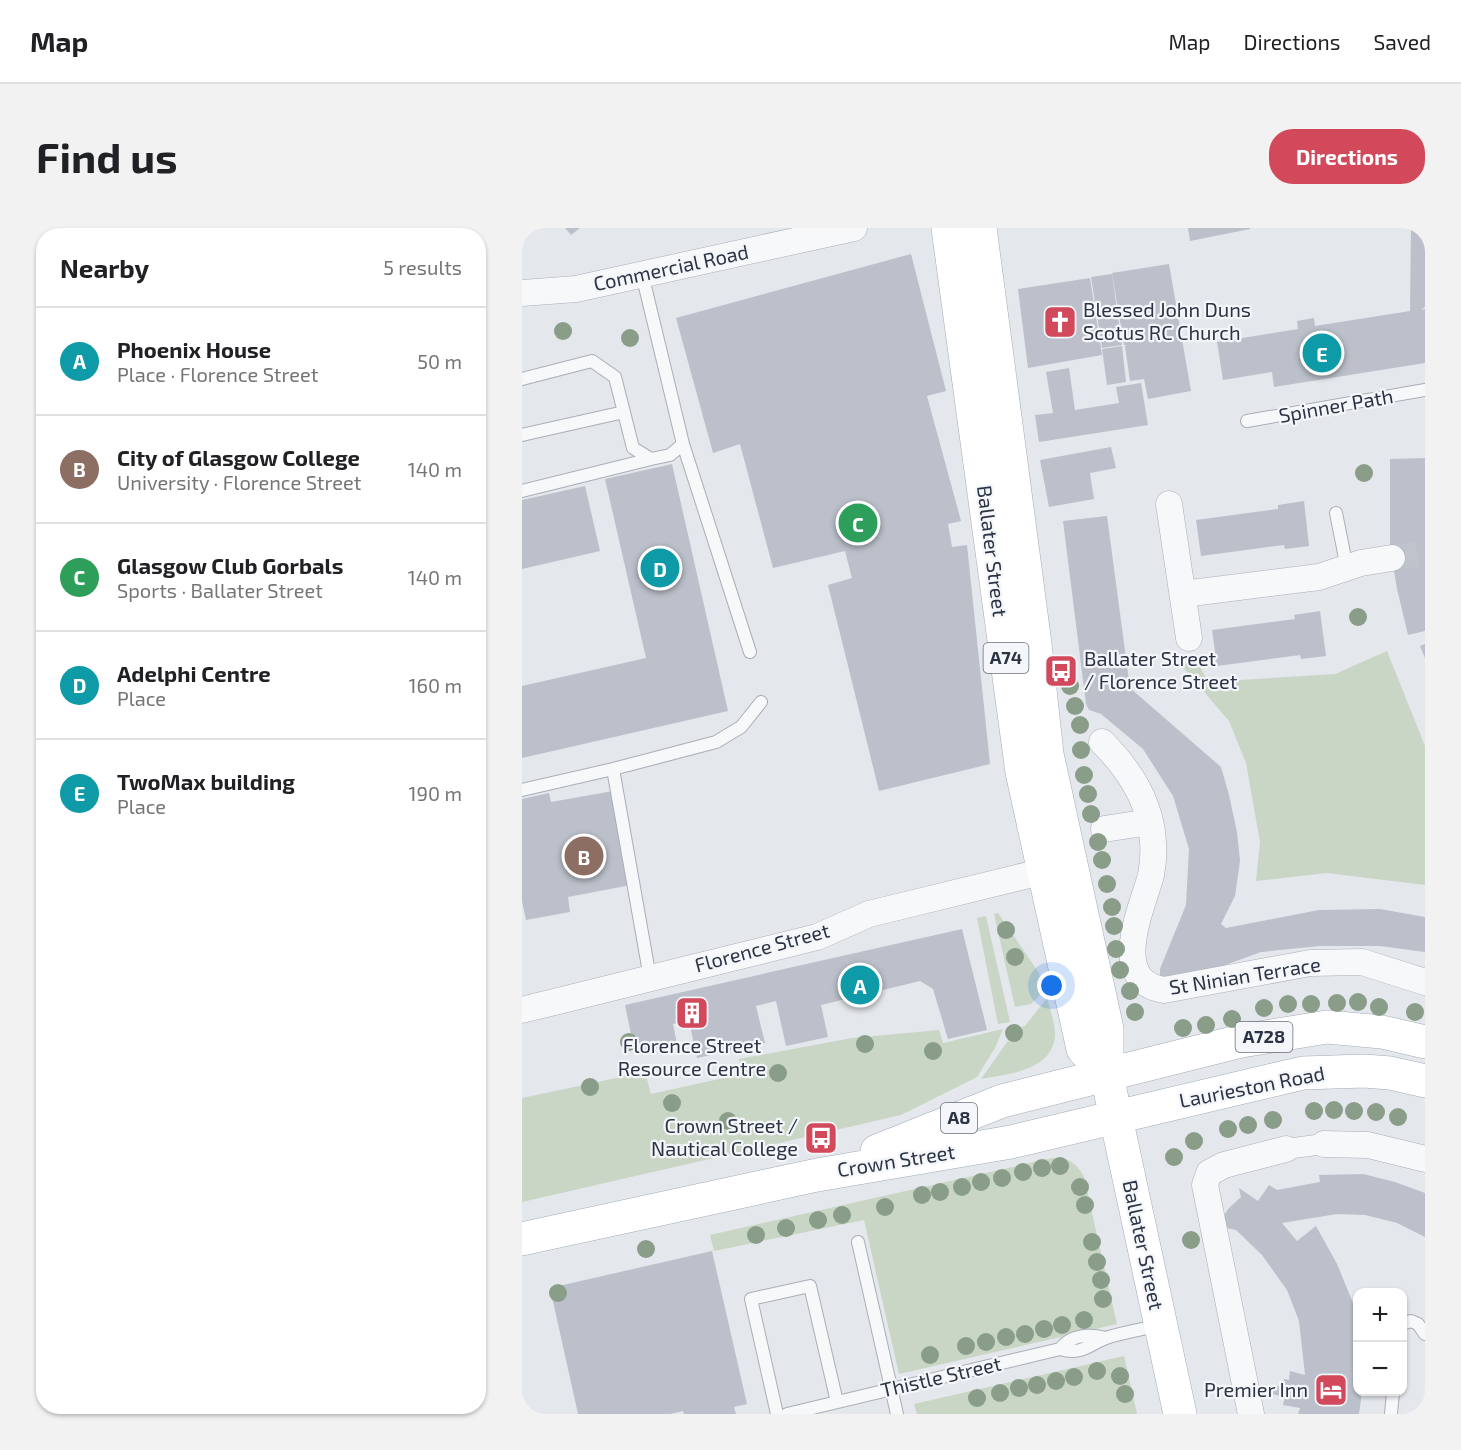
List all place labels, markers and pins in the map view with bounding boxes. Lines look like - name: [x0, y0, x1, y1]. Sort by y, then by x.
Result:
- place label: Blessed John Duns Scotus RC Church: [1083, 297, 1251, 344]
- church icon: Blessed John Duns Scotus RC Church: [1042, 304, 1078, 340]
- pin: E: [1302, 330, 1342, 376]
- pin: C: [838, 500, 878, 546]
- pin: D: [640, 546, 680, 590]
- place label: Ballater Street / Florence Street: [1084, 646, 1238, 693]
- bus stop icon: Ballater Street / Florence Street: [1043, 653, 1079, 689]
- pin: B: [564, 834, 604, 878]
- pin: A: [840, 962, 880, 1008]
- building icon: Florence Street Resource Centre: [674, 995, 710, 1031]
- place label: Florence Street Resource Centre: [618, 1033, 766, 1080]
- place label: Crown Street / Nautical College: [651, 1113, 798, 1160]
- bus stop icon: Crown Street / Nautical College: [803, 1120, 839, 1156]
- hotel icon: Premier Inn: [1313, 1372, 1349, 1408]
- place label: Premier Inn: [1204, 1377, 1308, 1401]

